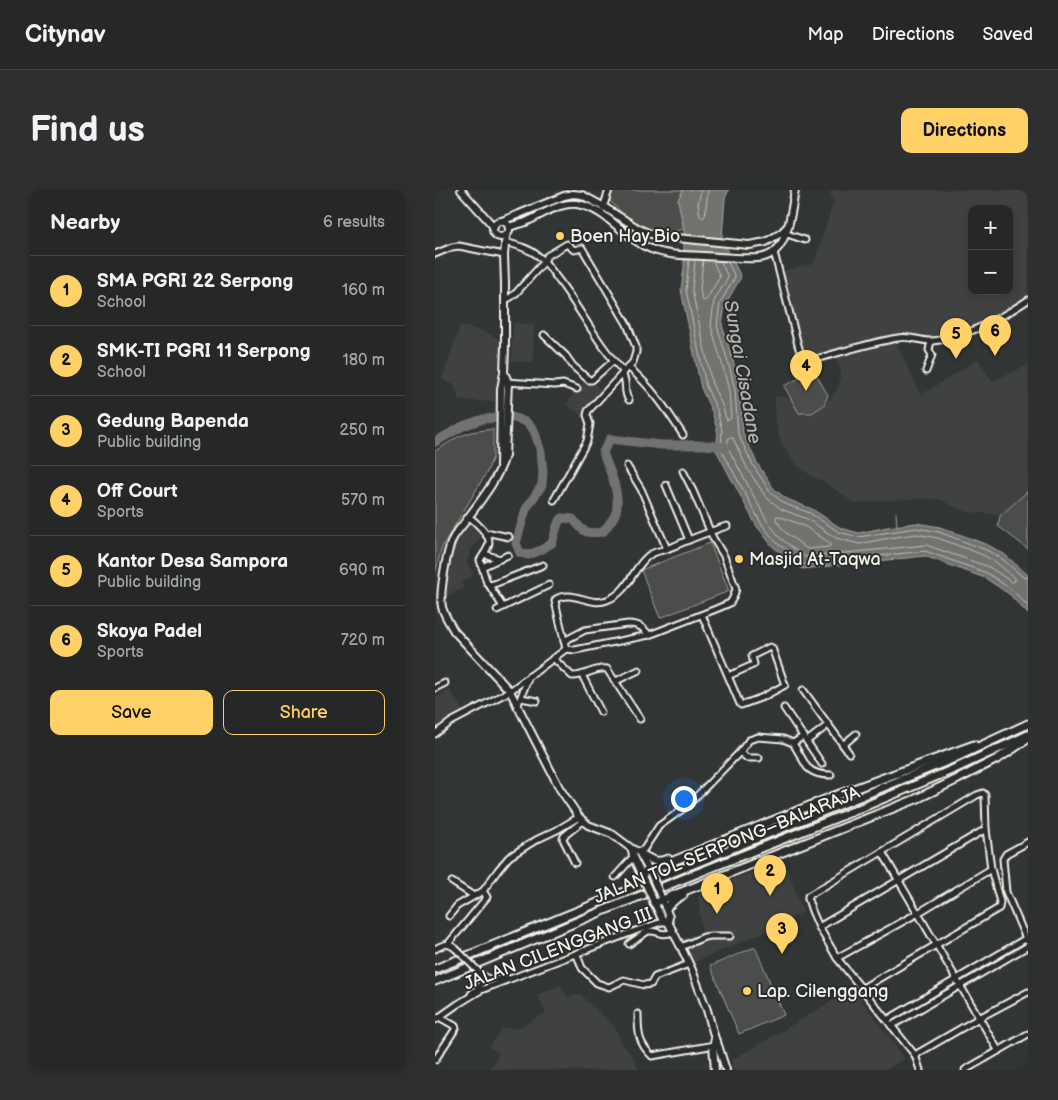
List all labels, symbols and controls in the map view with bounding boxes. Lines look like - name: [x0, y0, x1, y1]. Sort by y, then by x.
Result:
- text: Citynav: [25, 20, 106, 49]
- text: Map: [808, 24, 844, 45]
- text: Directions: [872, 24, 954, 45]
- text: Saved: [982, 24, 1033, 45]
- button: Directions: [901, 108, 1028, 153]
- text: Find us: [30, 109, 145, 152]
- map controls: [968, 205, 1013, 295]
- button: +: [968, 205, 1013, 250]
- text: Nearby: [50, 210, 120, 235]
- text: 6 results: [323, 213, 385, 232]
- place label: Boen Hay Bio: [570, 226, 680, 247]
- marker: Boen Hay Bio: [554, 230, 566, 242]
- button: −: [968, 250, 1013, 295]
- text: SMA PGRI 22 Serpong: [97, 270, 293, 293]
- text: 1: [63, 281, 69, 300]
- text: 160 m: [342, 281, 385, 300]
- text: School: [97, 293, 146, 312]
- water label: Sungai Cisadane: [718, 298, 766, 446]
- pin: 6: [979, 315, 1011, 356]
- pin: 5: [940, 318, 972, 359]
- text: SMK-TI PGRI 11 Serpong: [97, 340, 310, 363]
- pin: 4: [790, 350, 822, 391]
- text: 2: [61, 351, 71, 370]
- text: 180 m: [343, 351, 385, 370]
- text: School: [97, 363, 146, 382]
- text: Gedung Bapenda: [97, 410, 249, 433]
- text: 3: [61, 421, 71, 440]
- text: 250 m: [339, 421, 385, 440]
- text: Public building: [97, 433, 201, 452]
- text: Off Court: [97, 480, 178, 503]
- text: 4: [61, 491, 71, 510]
- text: 570 m: [341, 491, 385, 510]
- text: Sports: [97, 503, 144, 522]
- place label: Masjid At-Taqwa: [749, 549, 881, 570]
- text: Kantor Desa Sampora: [97, 550, 288, 573]
- marker: Masjid At-Taqwa: [733, 553, 745, 565]
- text: 5: [61, 561, 71, 580]
- text: 690 m: [339, 561, 385, 580]
- text: Public building: [97, 573, 201, 592]
- text: Skoya Padel: [97, 620, 202, 643]
- text: 6: [61, 631, 71, 650]
- text: 720 m: [341, 631, 385, 650]
- text: Sports: [97, 643, 144, 662]
- button: Save: [50, 690, 213, 735]
- button: Share: [223, 690, 385, 735]
- street label: JALAN TOL SERPONG–BALARAJA: [591, 782, 863, 908]
- your location: [671, 786, 697, 812]
- pin: 2: [754, 855, 786, 896]
- pin: 1: [701, 873, 733, 914]
- street label: JALAN CILENGGANG III: [461, 903, 655, 995]
- pin: 3: [766, 913, 798, 954]
- place label: Lap. Cilenggang: [757, 981, 888, 1002]
- marker: Lap. Cilenggang: [741, 985, 753, 997]

